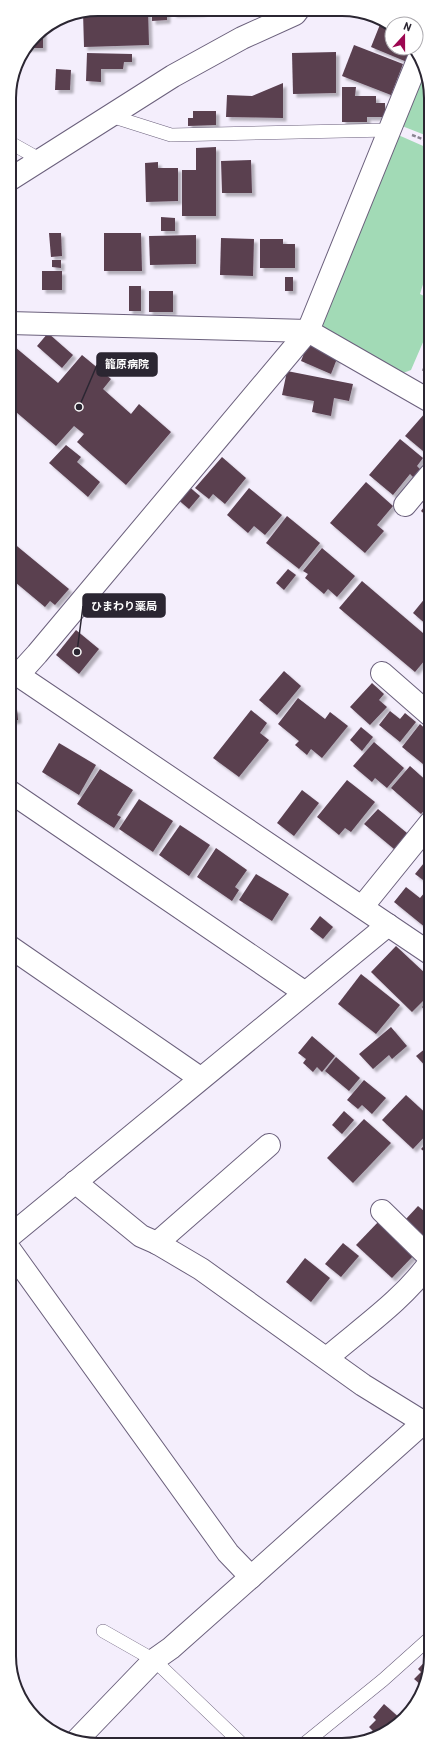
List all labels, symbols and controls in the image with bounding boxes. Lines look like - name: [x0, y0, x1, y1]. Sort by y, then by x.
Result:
- north arrow: [384, 16, 424, 56]
- text: N: [402, 19, 414, 34]
- callout: 籠原病院: [97, 353, 157, 376]
- text: 籠原病院: [105, 357, 149, 370]
- callout: ひまわり薬局: [83, 594, 165, 617]
- text: ひまわり薬局: [91, 599, 157, 612]

